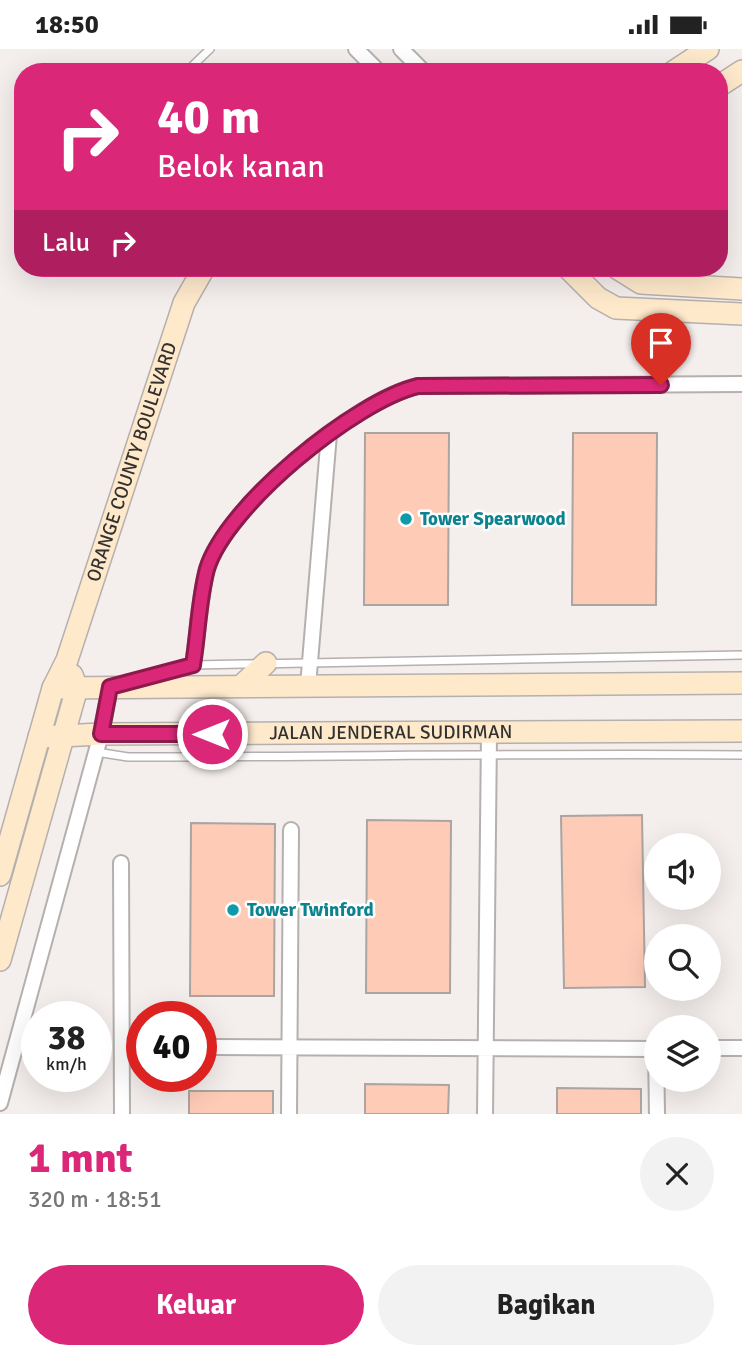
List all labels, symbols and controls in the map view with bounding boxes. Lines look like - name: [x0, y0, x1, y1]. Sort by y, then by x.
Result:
- text: 18:50: [35, 9, 99, 41]
- text: 40 m: [157, 87, 260, 147]
- icon: right: [42, 91, 133, 182]
- text: Belok kanan: [157, 147, 325, 186]
- icon: right: [104, 224, 142, 262]
- text: Lalu: [42, 227, 90, 259]
- pin: [631, 313, 691, 385]
- icon: arrive: [642, 324, 680, 362]
- street label: ORANGE COUNTY BOULEVARD: [81, 339, 182, 585]
- place label: Tower Spearwood: [420, 507, 566, 531]
- marker: Tower Spearwood: [398, 511, 414, 527]
- position arrow: [175, 697, 249, 771]
- street label: JALAN JENDERAL SUDIRMAN: [269, 720, 512, 745]
- map controls: [644, 833, 721, 1092]
- button: sound: [644, 833, 721, 910]
- place label: Tower Twinford: [247, 898, 374, 922]
- marker: Tower Twinford: [225, 902, 241, 918]
- button: search: [644, 924, 721, 1001]
- speed limit sign: 40: [126, 1001, 217, 1092]
- button: layers: [644, 1015, 721, 1092]
- text: 38: [48, 1016, 85, 1059]
- text: km/h: [46, 1053, 87, 1075]
- text: 1 mnt: [28, 1133, 133, 1184]
- button: close: [640, 1137, 714, 1211]
- text: 320 m · 18:51: [28, 1185, 162, 1214]
- button: Keluar: [28, 1265, 364, 1345]
- button: Bagikan: [378, 1265, 714, 1345]

